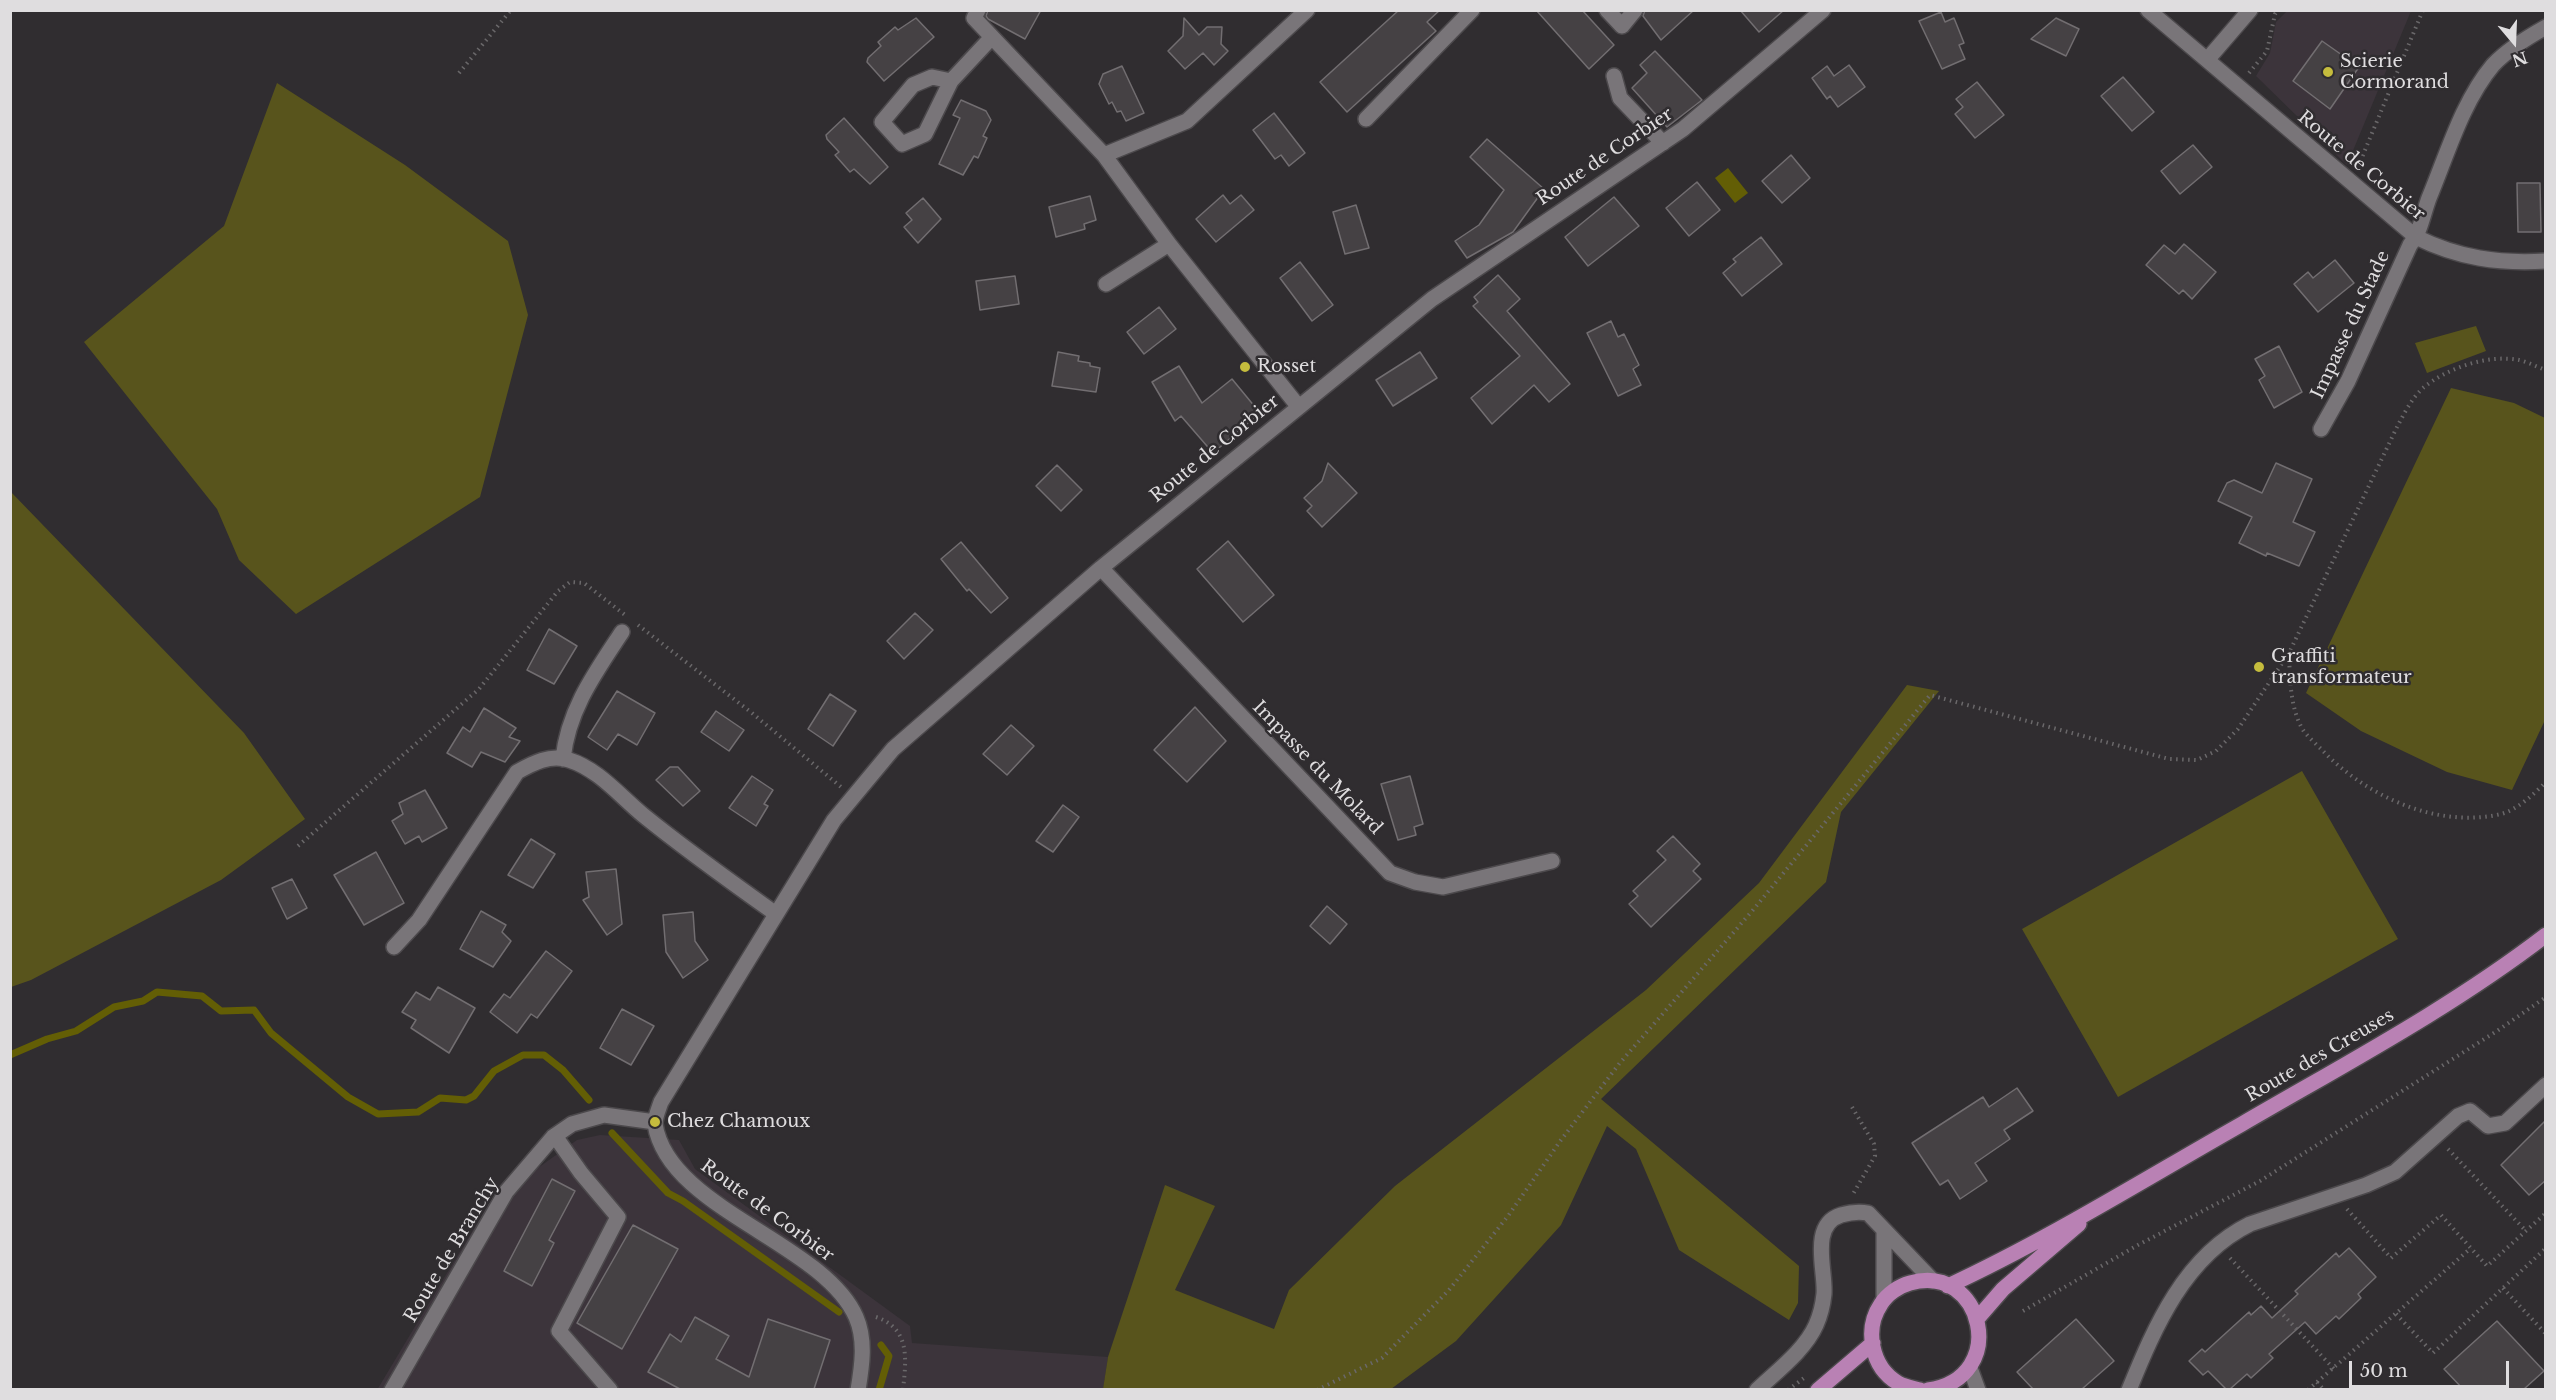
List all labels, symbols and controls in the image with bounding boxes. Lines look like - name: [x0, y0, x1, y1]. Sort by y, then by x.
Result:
- north arrow: [2484, 12, 2544, 72]
- text: N: [2509, 47, 2530, 71]
- place label: Scierie Cormorand: [2340, 51, 2449, 94]
- marker: Scierie Cormorand: [2321, 65, 2335, 79]
- street label: Route de Corbier: [1533, 103, 1677, 211]
- street label: Route de Corbier: [2293, 107, 2429, 225]
- street label: Impasse du Stade: [2307, 248, 2395, 402]
- place label: Rosset: [1257, 356, 1316, 378]
- marker: Rosset: [1238, 360, 1252, 374]
- street label: Route de Corbier: [1146, 390, 1284, 508]
- place label: Graffiti transformateur: [2271, 646, 2412, 688]
- marker: Graffiti transformateur: [2252, 660, 2266, 674]
- street label: Impasse du Molard: [1248, 697, 1386, 839]
- street label: Route des Creuses: [2242, 1005, 2398, 1107]
- place label: Chez Chamoux: [667, 1111, 810, 1133]
- marker: Chez Chamoux: [648, 1115, 662, 1129]
- street label: Route de Corbier: [696, 1155, 838, 1267]
- street label: Route de Branchy: [400, 1173, 504, 1327]
- scale bar: [2352, 1349, 2512, 1387]
- text: 50 m: [2360, 1360, 2408, 1382]

